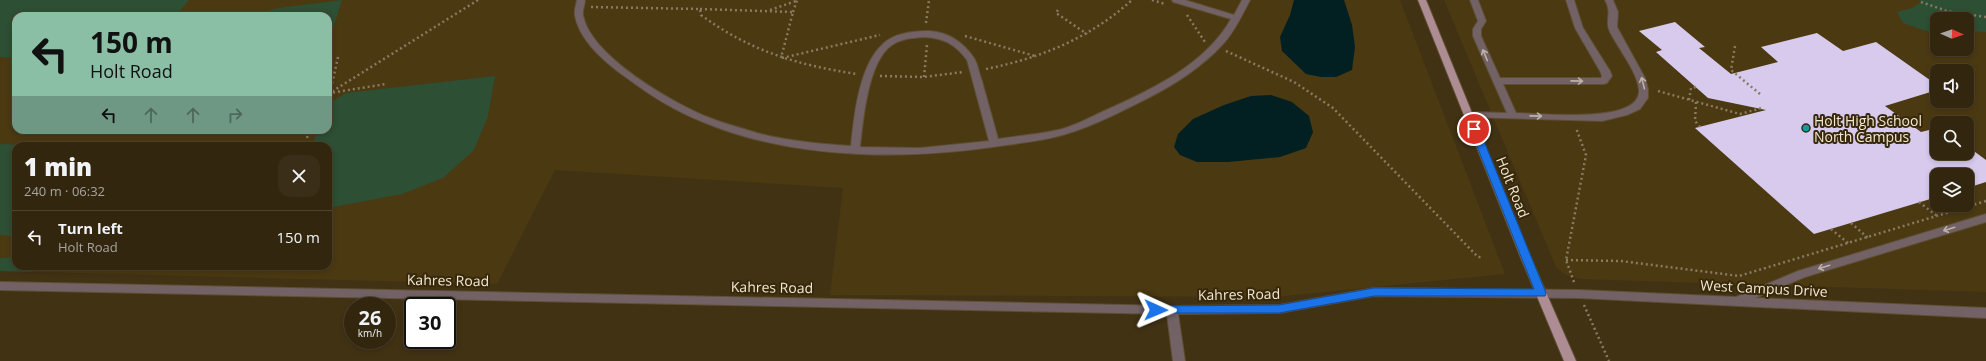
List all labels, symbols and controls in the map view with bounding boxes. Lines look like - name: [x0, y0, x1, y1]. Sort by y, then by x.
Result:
- north arrow: [1930, 12, 1974, 56]
- map controls: [1930, 12, 1974, 212]
- text: 150 m: [90, 23, 173, 61]
- icon: left: [24, 28, 76, 80]
- one-way arrow: [1480, 50, 1488, 62]
- text: Holt Road: [90, 59, 173, 83]
- button: sound: [1930, 64, 1974, 108]
- one-way arrow: [1638, 77, 1646, 90]
- one-way arrow: [1570, 78, 1583, 85]
- icon: left: [98, 104, 120, 126]
- icon: ahead: [140, 104, 162, 126]
- icon: ahead: [182, 104, 204, 126]
- icon: right: [224, 104, 246, 126]
- place label: Holt High School North Campus: [1814, 111, 1922, 146]
- pin: [1457, 112, 1491, 146]
- one-way arrow: [1529, 112, 1542, 120]
- button: search: [1930, 116, 1974, 160]
- icon: arrive: [1463, 118, 1485, 140]
- marker: Holt High School North Campus: [1801, 123, 1811, 133]
- text: 1 min: [24, 150, 92, 183]
- street label: Holt Road: [1492, 154, 1534, 220]
- button: close: [278, 155, 320, 197]
- button: layers: [1930, 168, 1974, 212]
- text: 240 m · 06:32: [24, 182, 105, 200]
- text: Turn left: [58, 218, 123, 238]
- icon: left: [24, 226, 46, 248]
- one-way arrow: [1942, 226, 1955, 233]
- text: 150 m: [276, 227, 320, 247]
- text: Holt Road: [58, 238, 118, 256]
- one-way arrow: [1818, 264, 1831, 271]
- street label: Kahres Road: [407, 270, 489, 290]
- street label: West Campus Drive: [1700, 275, 1828, 301]
- street label: Kahres Road: [731, 277, 813, 297]
- street label: Kahres Road: [1198, 284, 1280, 304]
- position arrow: [1135, 289, 1177, 331]
- speed limit sign: 30: [404, 297, 456, 349]
- text: 26: [359, 304, 381, 331]
- text: km/h: [358, 326, 382, 340]

